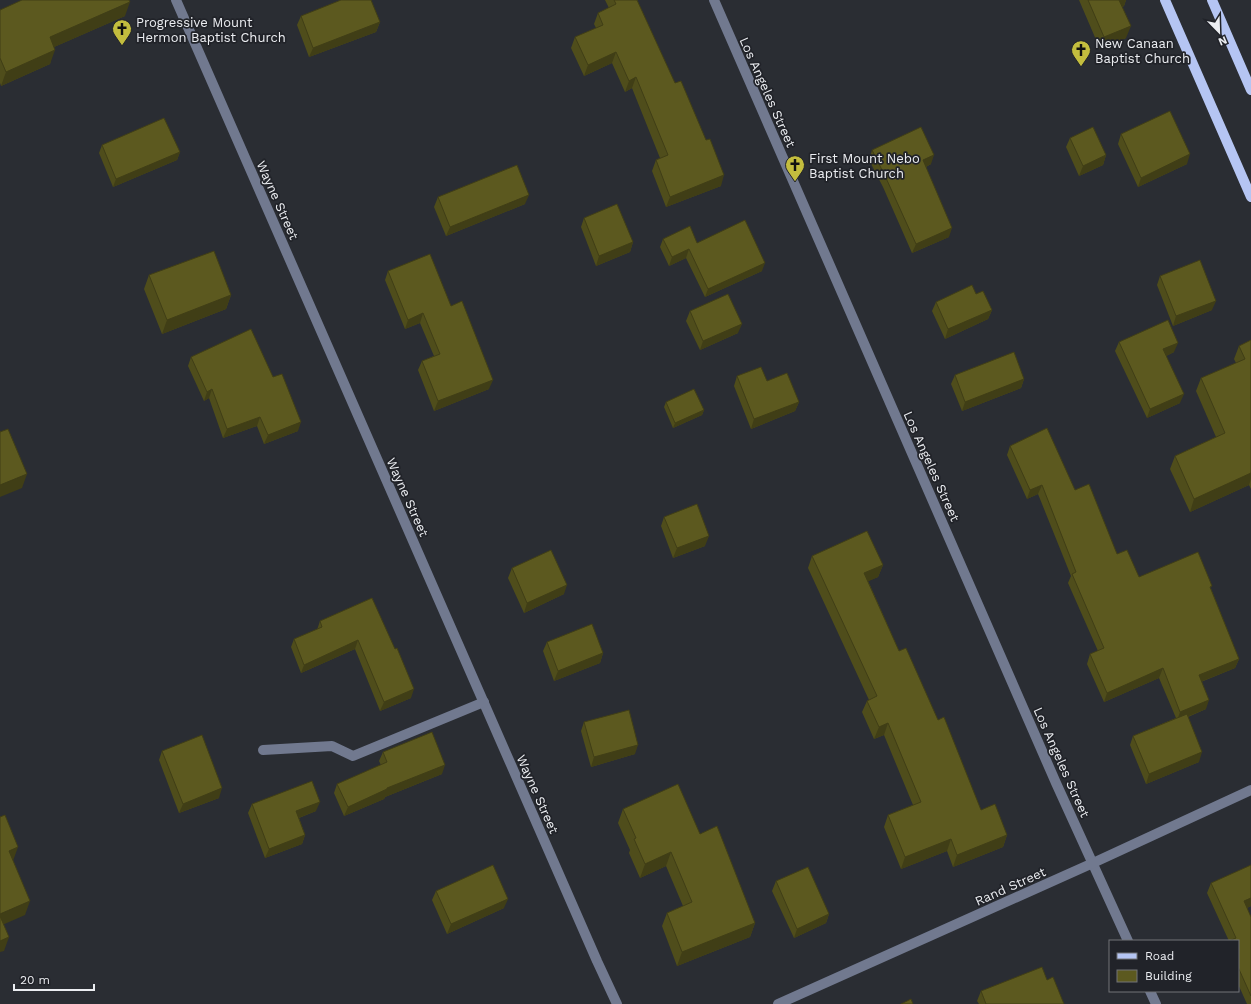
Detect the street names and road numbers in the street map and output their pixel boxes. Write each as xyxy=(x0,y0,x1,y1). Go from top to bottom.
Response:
street label: Los Angeles Street xyxy=(736,35,799,150)
street label: Wayne Street xyxy=(253,158,302,242)
street label: Los Angeles Street xyxy=(900,409,963,524)
street label: Wayne Street xyxy=(383,455,432,539)
street label: Los Angeles Street xyxy=(1030,705,1093,820)
street label: Wayne Street xyxy=(513,752,562,836)
street label: Rand Street xyxy=(973,864,1048,909)

